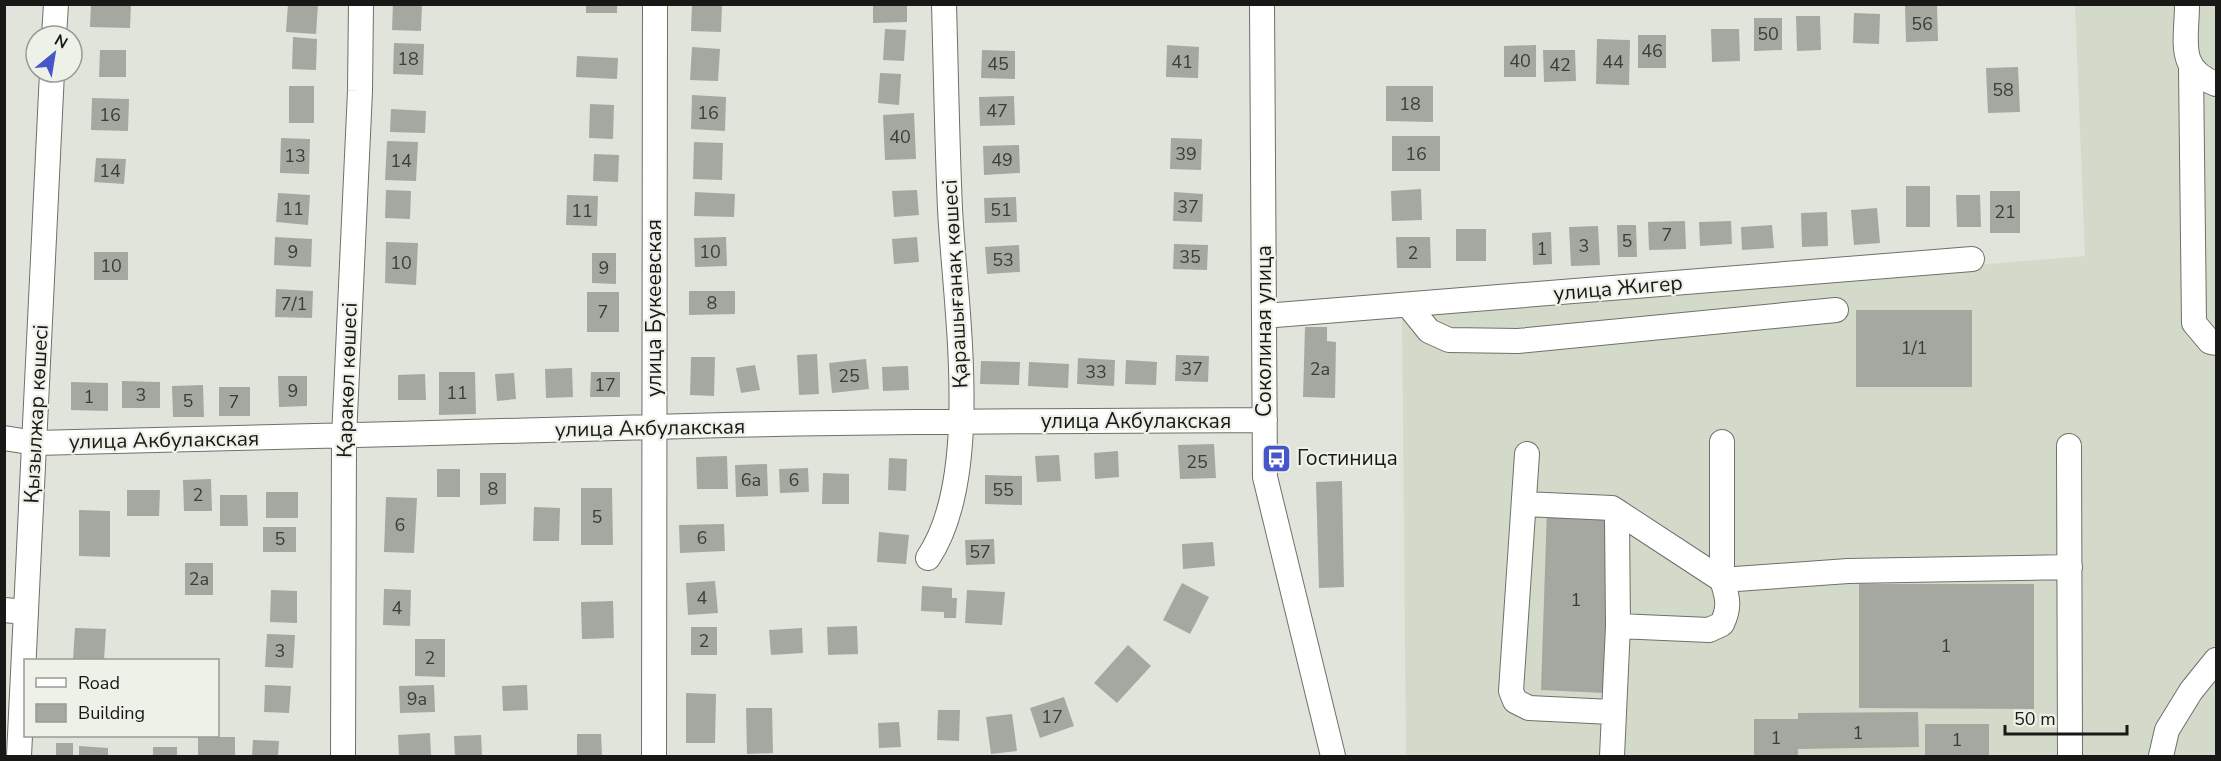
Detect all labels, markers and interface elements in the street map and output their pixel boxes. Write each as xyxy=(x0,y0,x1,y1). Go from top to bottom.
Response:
house number: 56 xyxy=(1911,12,1933,36)
house number: 50 xyxy=(1757,22,1779,46)
north arrow xyxy=(24,24,84,84)
text: N xyxy=(50,29,72,54)
house number: 46 xyxy=(1641,39,1663,63)
house number: 18 xyxy=(397,47,419,71)
house number: 40 xyxy=(1509,49,1531,73)
house number: 41 xyxy=(1171,50,1193,74)
house number: 44 xyxy=(1602,50,1624,74)
house number: 45 xyxy=(987,52,1009,76)
house number: 42 xyxy=(1549,53,1571,77)
house number: 58 xyxy=(1992,78,2014,102)
house number: 18 xyxy=(1399,92,1421,116)
house number: 47 xyxy=(986,99,1008,123)
house number: 16 xyxy=(697,101,719,125)
house number: 16 xyxy=(99,103,121,127)
house number: 40 xyxy=(889,125,911,149)
house number: 39 xyxy=(1175,142,1197,166)
house number: 16 xyxy=(1405,142,1427,166)
house number: 13 xyxy=(284,144,306,168)
house number: 49 xyxy=(991,148,1013,172)
house number: 14 xyxy=(390,149,412,173)
house number: 14 xyxy=(99,159,121,183)
street label: Қарашығанақ көшесі xyxy=(936,179,974,389)
house number: 37 xyxy=(1177,195,1199,219)
house number: 11 xyxy=(282,197,304,221)
house number: 51 xyxy=(990,198,1012,222)
house number: 11 xyxy=(571,199,593,223)
house number: 21 xyxy=(1994,200,2016,224)
street label: улица Букеевская xyxy=(640,219,668,397)
house number: 7 xyxy=(1662,223,1672,247)
house number: 5 xyxy=(1622,229,1632,253)
house number: 3 xyxy=(1579,234,1589,258)
house number: 1 xyxy=(1537,237,1547,261)
house number: 9 xyxy=(288,240,298,264)
house number: 10 xyxy=(699,240,721,264)
house number: 2 xyxy=(1408,241,1418,265)
house number: 35 xyxy=(1179,245,1201,269)
street label: Соколиная улица xyxy=(1250,245,1278,417)
house number: 53 xyxy=(992,248,1014,272)
house number: 10 xyxy=(390,251,412,275)
house number: 10 xyxy=(100,254,122,278)
house number: 9 xyxy=(599,256,609,280)
street label: улица Жигер xyxy=(1552,268,1684,308)
house number: 8 xyxy=(707,291,717,315)
house number: 7/1 xyxy=(281,292,307,316)
house number: 7 xyxy=(598,300,608,324)
street label: Қаракөл көшесі xyxy=(330,302,364,458)
street label: Қызылжар көшесі xyxy=(17,324,55,504)
house number: 1/1 xyxy=(1901,336,1927,360)
house number: 37 xyxy=(1181,357,1203,381)
house number: 2а xyxy=(1310,357,1330,381)
house number: 33 xyxy=(1085,360,1107,384)
house number: 25 xyxy=(838,364,860,388)
house number: 17 xyxy=(594,373,616,397)
house number: 9 xyxy=(288,379,298,403)
house number: 11 xyxy=(446,381,468,405)
house number: 3 xyxy=(136,383,146,407)
house number: 1 xyxy=(84,385,94,409)
house number: 5 xyxy=(183,389,193,413)
house number: 7 xyxy=(229,390,239,414)
street label: улица Акбулакская xyxy=(1041,407,1231,435)
street label: улица Акбулакская xyxy=(555,412,745,444)
street label: улица Акбулакская xyxy=(69,424,259,456)
bus stop icon: Гостиница xyxy=(1260,442,1292,474)
place label: Гостиница xyxy=(1297,444,1398,472)
house number: 25 xyxy=(1186,450,1208,474)
house number: 6а xyxy=(741,468,761,492)
house number: 6 xyxy=(789,468,799,492)
house number: 8 xyxy=(488,477,498,501)
house number: 55 xyxy=(992,478,1014,502)
house number: 2 xyxy=(193,483,203,507)
house number: 5 xyxy=(592,505,602,529)
house number: 6 xyxy=(395,513,405,537)
house number: 6 xyxy=(697,526,707,550)
house number: 5 xyxy=(275,527,285,551)
house number: 57 xyxy=(969,540,991,564)
house number: 2а xyxy=(189,567,209,591)
house number: 4 xyxy=(697,586,708,610)
house number: 1 xyxy=(1571,588,1581,612)
house number: 4 xyxy=(392,596,403,620)
house number: 2 xyxy=(699,629,709,653)
house number: 1 xyxy=(1941,634,1951,658)
house number: 3 xyxy=(275,639,285,663)
house number: 2 xyxy=(425,646,435,670)
legend xyxy=(24,659,219,737)
text: Road xyxy=(78,671,120,695)
house number: 9а xyxy=(407,687,427,711)
scale bar xyxy=(2005,698,2126,736)
text: Building xyxy=(78,701,145,725)
house number: 17 xyxy=(1041,705,1063,729)
text: 50 m xyxy=(2014,707,2056,731)
house number: 1 xyxy=(1853,721,1863,745)
house number: 1 xyxy=(1771,726,1781,750)
house number: 1 xyxy=(1952,728,1962,752)

